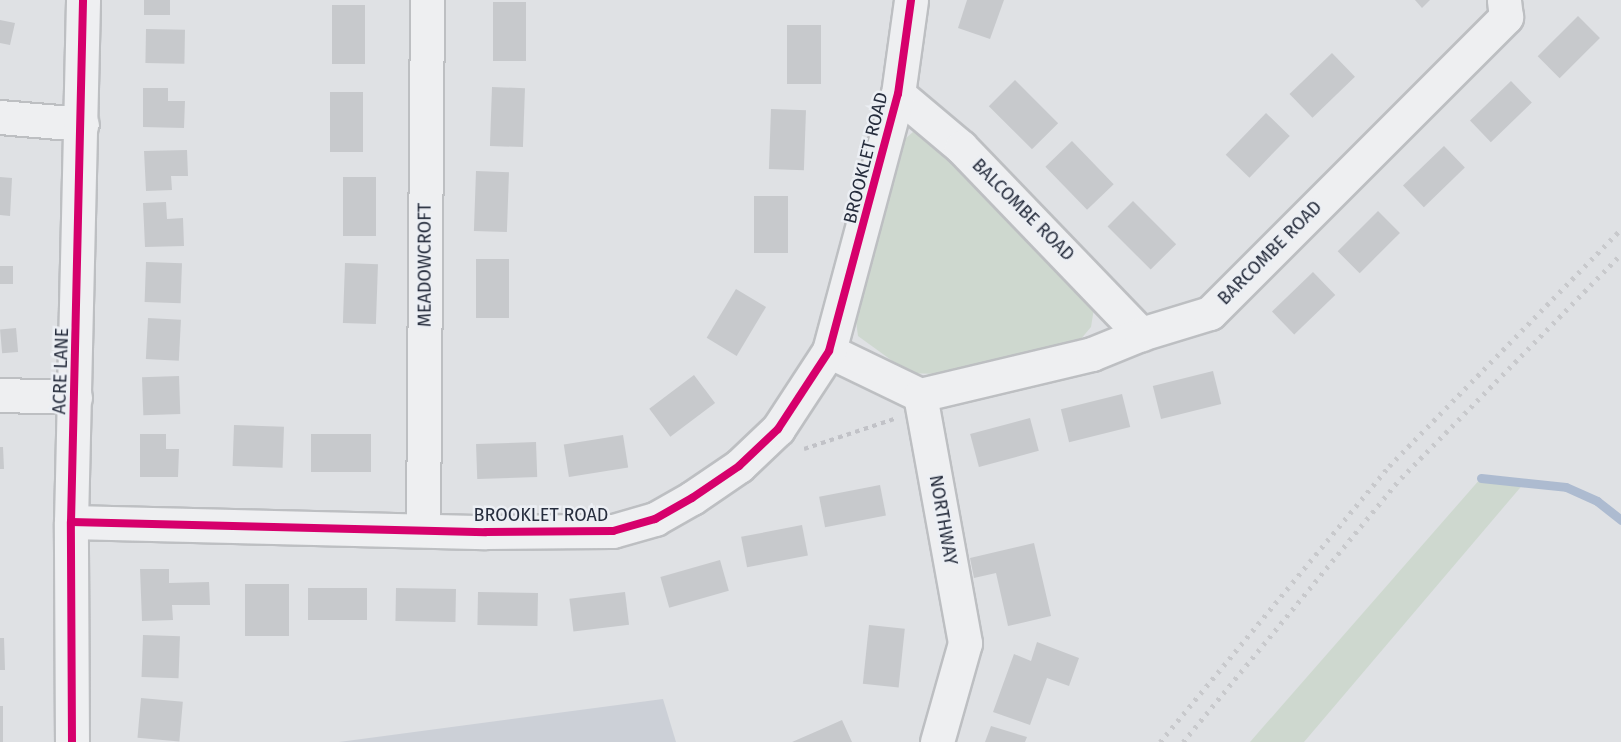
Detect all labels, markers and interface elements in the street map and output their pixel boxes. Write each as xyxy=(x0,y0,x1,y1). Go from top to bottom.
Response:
street label: BROOKLET ROAD xyxy=(839,90,893,226)
street label: BALCOMBE ROAD xyxy=(967,154,1079,266)
street label: BARCOMBE ROAD xyxy=(1214,197,1326,309)
street label: MEADOWCROFT xyxy=(414,203,436,327)
street label: ACRE LANE xyxy=(49,327,73,415)
street label: NORTHWAY xyxy=(924,473,962,567)
street label: BROOKLET ROAD xyxy=(474,504,608,526)

